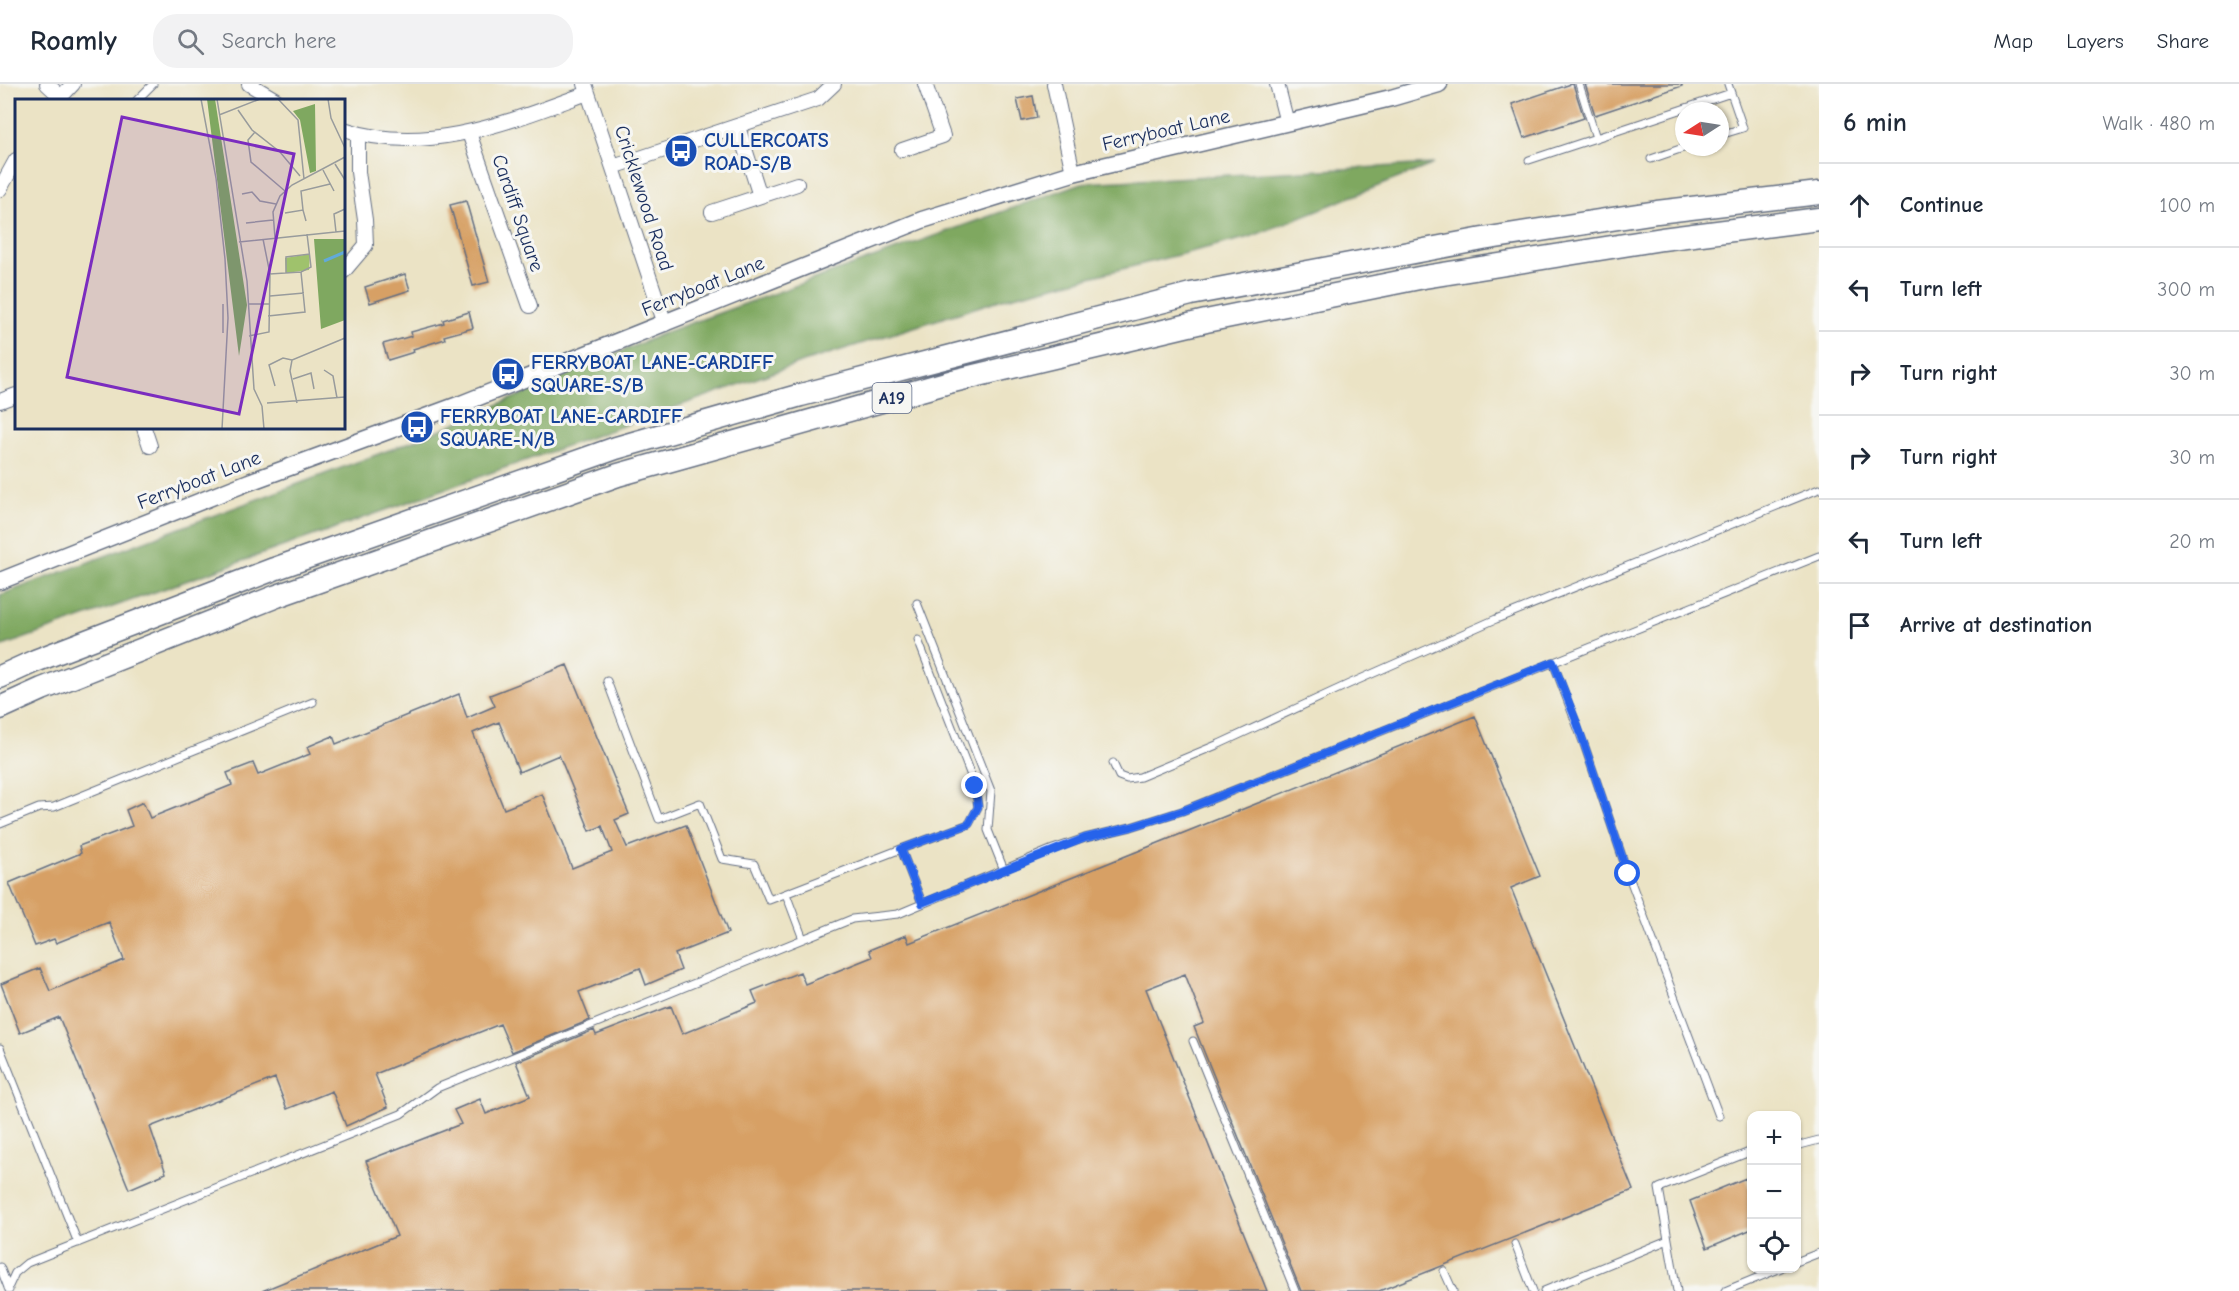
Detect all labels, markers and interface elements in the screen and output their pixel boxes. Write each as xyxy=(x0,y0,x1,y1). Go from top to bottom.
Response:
search box xyxy=(153,14,573,68)
text: Roamly xyxy=(30,25,117,57)
icon: search xyxy=(174,25,207,58)
text: Search here xyxy=(222,28,336,54)
text: Map xyxy=(1994,29,2033,53)
text: Layers xyxy=(2066,29,2124,53)
text: Share xyxy=(2157,29,2209,53)
inset map xyxy=(15,99,345,429)
north arrow xyxy=(1675,102,1729,156)
street label: Ferryboat Lane xyxy=(1100,104,1232,156)
text: 6 min xyxy=(1843,108,1907,138)
text: Walk · 480 m xyxy=(2102,112,2215,135)
street label: Cricklewood Road xyxy=(610,122,678,274)
place label: CULLERCOATS ROAD-S/B xyxy=(704,129,829,175)
bus stop icon: CULLERCOATS ROAD-S/B xyxy=(663,133,699,169)
street label: Cardiff Square xyxy=(487,151,549,275)
icon: ahead xyxy=(1843,189,1876,222)
text: Continue xyxy=(1900,192,1983,218)
text: 100 m xyxy=(2160,194,2215,217)
street label: Ferryboat Lane xyxy=(638,251,768,321)
icon: left xyxy=(1843,273,1876,306)
text: Turn left xyxy=(1900,276,1982,302)
text: 300 m xyxy=(2157,278,2215,301)
place label: FERRYBOAT LANE-CARDIFF SQUARE-S/B xyxy=(531,351,774,397)
bus stop icon: FERRYBOAT LANE-CARDIFF SQUARE-S/B xyxy=(490,356,526,392)
icon: right xyxy=(1843,357,1876,390)
text: Turn right xyxy=(1900,360,1997,386)
text: 30 m xyxy=(2169,362,2215,385)
road number: A19 xyxy=(872,383,912,413)
place label: FERRYBOAT LANE-CARDIFF SQUARE-N/B xyxy=(440,405,683,451)
bus stop icon: FERRYBOAT LANE-CARDIFF SQUARE-N/B xyxy=(399,409,435,445)
icon: right xyxy=(1843,441,1876,474)
text: Turn right xyxy=(1900,444,1997,470)
street label: Ferryboat Lane xyxy=(134,446,264,514)
text: 30 m xyxy=(2169,446,2215,469)
icon: left xyxy=(1843,525,1876,558)
text: Turn left xyxy=(1900,528,1982,554)
text: 20 m xyxy=(2169,530,2215,553)
icon: arrive xyxy=(1843,609,1876,642)
text: Arrive at destination xyxy=(1900,612,2092,638)
route end xyxy=(961,772,987,798)
route start xyxy=(1614,860,1640,886)
map controls xyxy=(1747,1111,1801,1273)
button: + xyxy=(1747,1111,1801,1165)
button: − xyxy=(1747,1165,1801,1219)
button: locate xyxy=(1747,1219,1801,1273)

